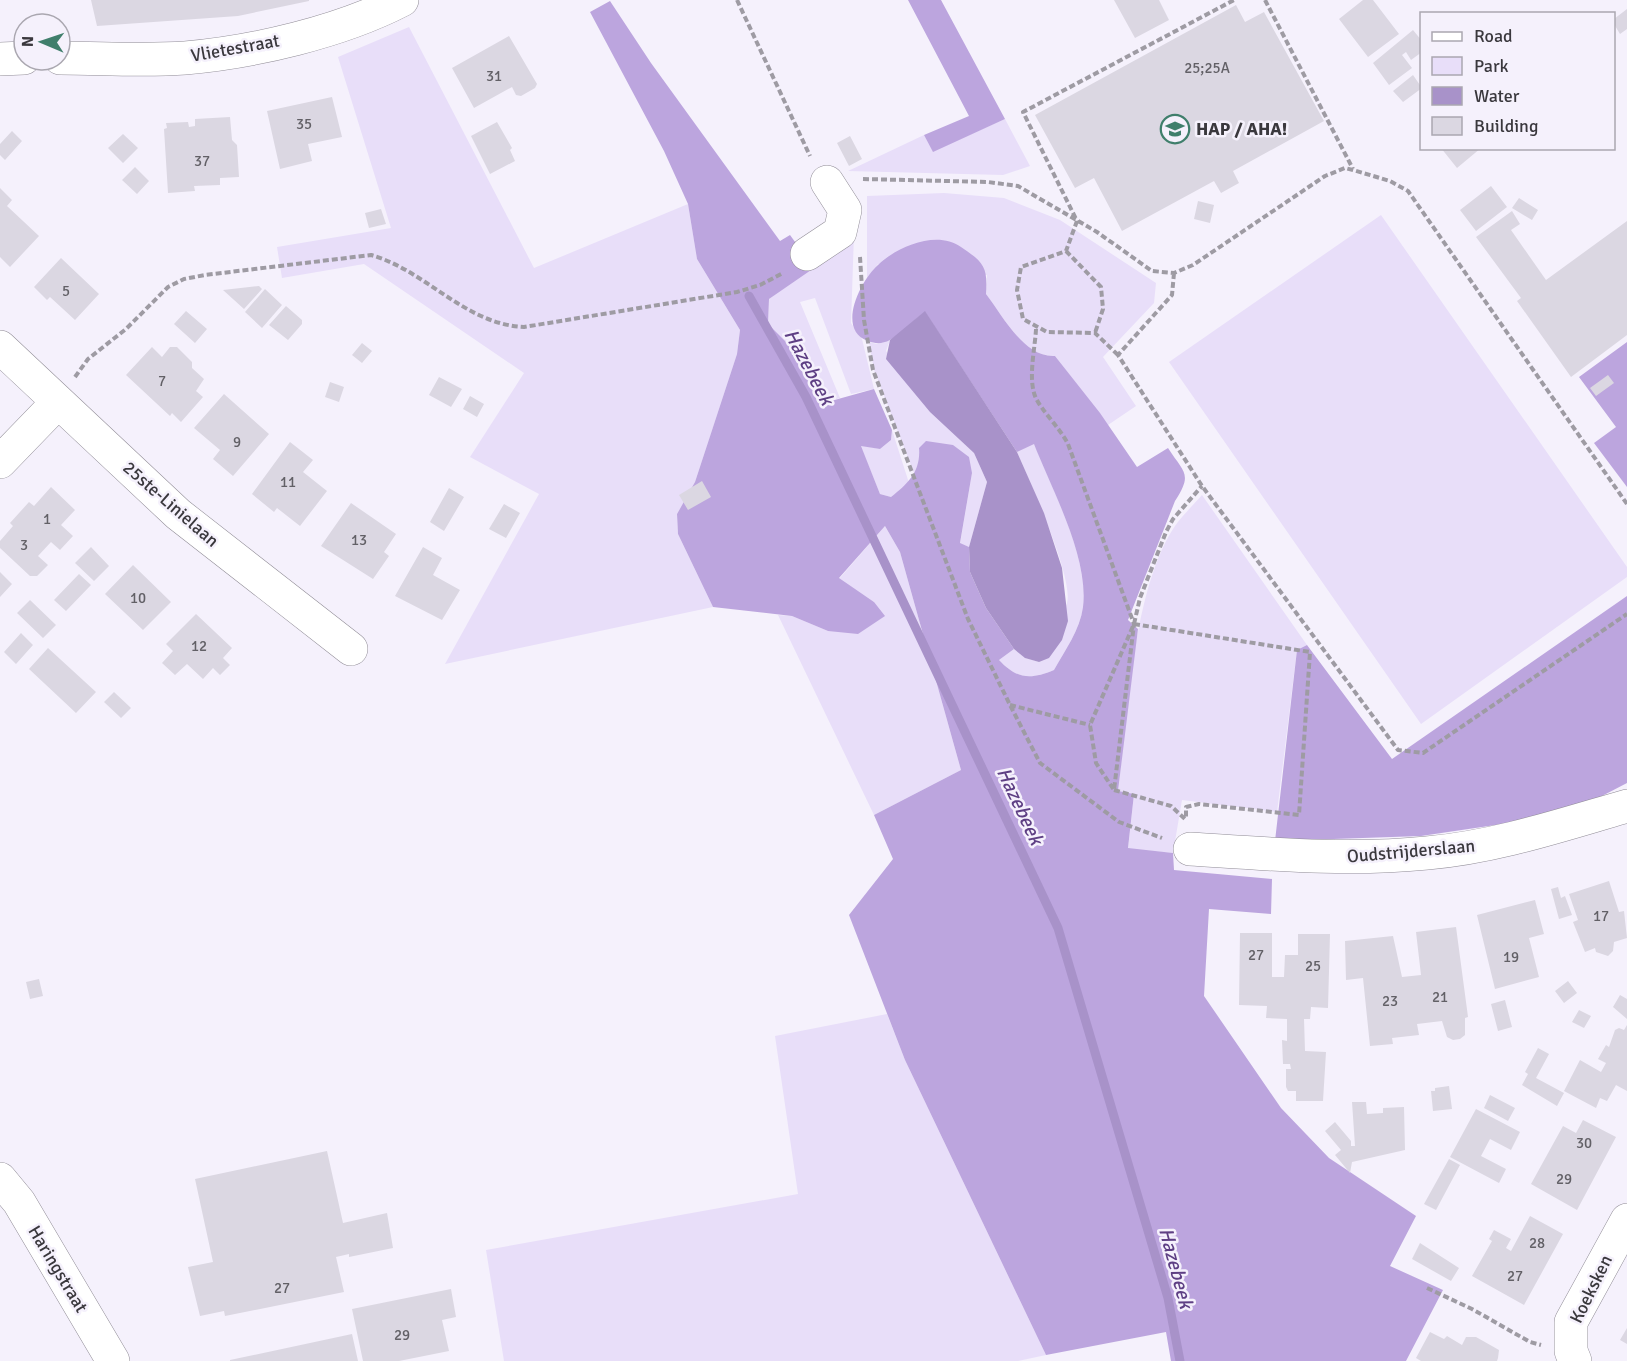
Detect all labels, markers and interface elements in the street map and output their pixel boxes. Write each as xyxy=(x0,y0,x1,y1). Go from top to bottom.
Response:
north arrow xyxy=(12,12,72,72)
legend xyxy=(1420,12,1615,150)
text: Road xyxy=(1474,25,1513,47)
street label: Vlietestraat xyxy=(189,29,281,67)
text: N xyxy=(18,36,38,47)
text: Park xyxy=(1474,55,1509,77)
house number: 25;25A xyxy=(1184,59,1230,77)
house number: 31 xyxy=(486,67,502,85)
text: Water xyxy=(1474,85,1520,107)
school or university icon: HAP / AHA! xyxy=(1159,113,1191,145)
house number: 35 xyxy=(296,115,312,133)
text: Building xyxy=(1474,115,1538,137)
place label: HAP / AHA! xyxy=(1196,118,1287,140)
house number: 37 xyxy=(194,152,210,170)
house number: 5 xyxy=(62,282,70,300)
water label: Hazebeek xyxy=(779,325,840,411)
house number: 7 xyxy=(158,372,166,390)
house number: 9 xyxy=(233,433,241,451)
street label: 25ste-Linielaan xyxy=(119,456,223,552)
house number: 11 xyxy=(280,473,296,491)
house number: 1 xyxy=(43,510,51,528)
house number: 13 xyxy=(351,531,367,549)
house number: 3 xyxy=(20,536,28,554)
house number: 10 xyxy=(130,589,146,607)
house number: 12 xyxy=(191,637,207,655)
water label: Hazebeek xyxy=(991,763,1050,851)
street label: Oudstrijderslaan xyxy=(1346,834,1476,868)
house number: 17 xyxy=(1593,907,1609,925)
house number: 27 xyxy=(1248,946,1264,964)
house number: 19 xyxy=(1503,948,1519,966)
house number: 25 xyxy=(1305,957,1321,975)
house number: 21 xyxy=(1432,988,1448,1006)
house number: 23 xyxy=(1382,992,1398,1010)
house number: 30 xyxy=(1576,1134,1592,1152)
house number: 29 xyxy=(1556,1170,1572,1188)
street label: Haringstraat xyxy=(23,1222,93,1316)
water label: Hazebeek xyxy=(1153,1225,1199,1313)
house number: 28 xyxy=(1529,1234,1545,1252)
street label: Koeksken xyxy=(1565,1251,1617,1327)
house number: 27 xyxy=(1507,1267,1523,1285)
house number: 27 xyxy=(274,1279,290,1297)
house number: 29 xyxy=(394,1326,410,1344)

